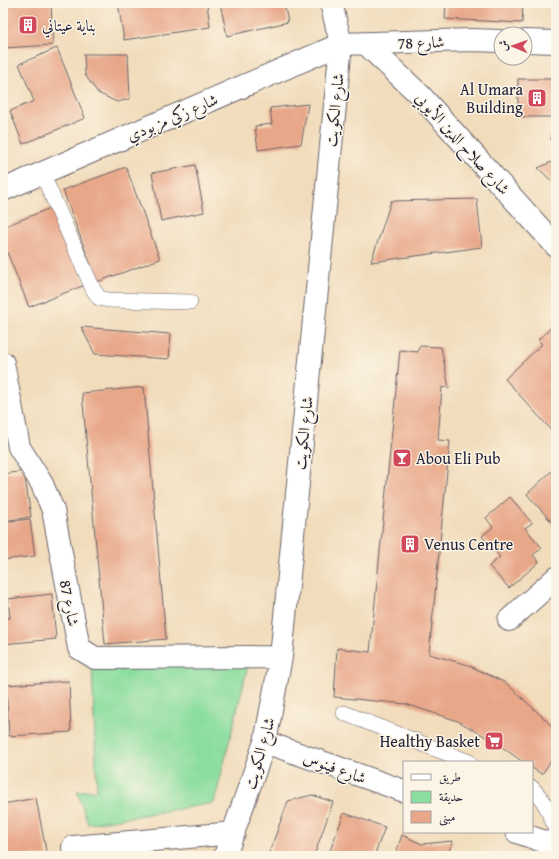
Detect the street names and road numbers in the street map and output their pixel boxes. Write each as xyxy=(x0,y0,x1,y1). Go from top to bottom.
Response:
street label: شارع 78 xyxy=(397,29,445,57)
street label: شارع الكويت xyxy=(318,72,352,148)
street label: شارع صلاح الدين الأيوبي xyxy=(408,86,516,202)
street label: شارع زكي مزبودي xyxy=(123,87,222,149)
street label: شارع الكويت xyxy=(287,395,321,471)
street label: شارع 87 xyxy=(52,578,86,629)
street label: شارع الكويت xyxy=(237,714,283,792)
street label: شارع فينوس xyxy=(300,745,370,791)

